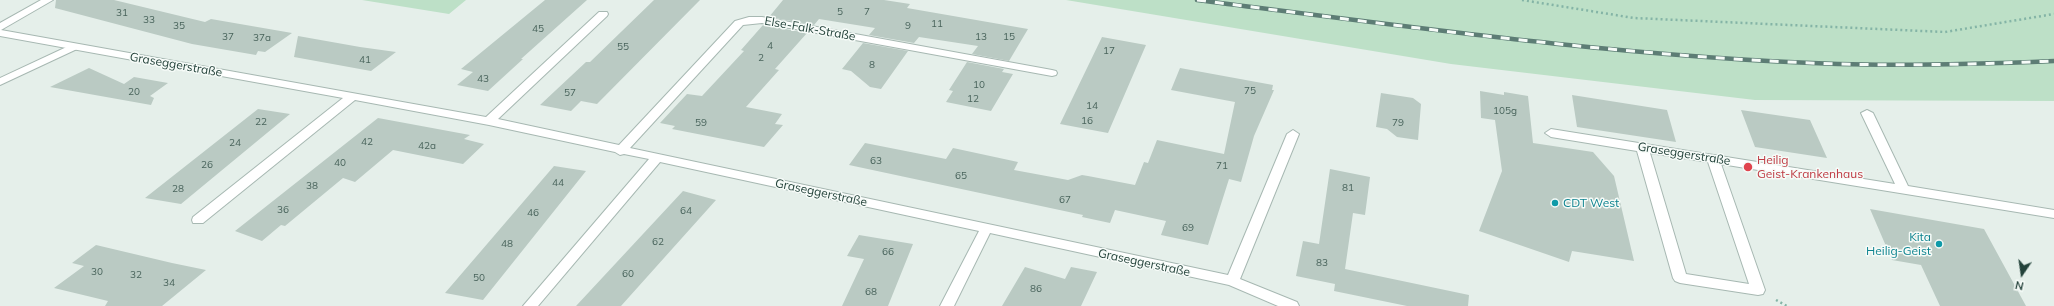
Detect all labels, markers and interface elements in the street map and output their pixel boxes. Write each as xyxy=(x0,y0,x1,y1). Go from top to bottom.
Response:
house number: 5 xyxy=(837,6,843,18)
house number: 7 xyxy=(864,6,870,18)
house number: 31 xyxy=(116,7,128,19)
house number: 33 xyxy=(143,14,155,26)
street label: Else-Falk-Straße xyxy=(763,14,857,44)
house number: 11 xyxy=(931,18,943,30)
house number: 35 xyxy=(173,20,185,32)
house number: 9 xyxy=(905,20,911,32)
house number: 45 xyxy=(532,23,544,35)
house number: 37 xyxy=(222,31,234,43)
house number: 13 xyxy=(975,31,987,43)
house number: 15 xyxy=(1003,31,1015,43)
house number: 37a xyxy=(253,32,271,44)
house number: 4 xyxy=(767,40,773,52)
house number: 55 xyxy=(617,41,629,53)
house number: 17 xyxy=(1103,45,1115,57)
street label: Graseggerstraße xyxy=(129,50,223,80)
house number: 2 xyxy=(758,52,764,64)
house number: 41 xyxy=(359,54,371,66)
house number: 8 xyxy=(869,59,875,71)
house number: 43 xyxy=(477,73,489,85)
house number: 10 xyxy=(973,79,985,91)
house number: 75 xyxy=(1244,85,1256,97)
house number: 20 xyxy=(128,86,140,98)
house number: 57 xyxy=(564,87,576,99)
house number: 12 xyxy=(967,93,979,105)
house number: 14 xyxy=(1086,100,1098,112)
house number: 105g xyxy=(1493,105,1517,117)
house number: 16 xyxy=(1081,115,1093,127)
house number: 22 xyxy=(255,116,267,128)
house number: 59 xyxy=(695,117,707,129)
house number: 79 xyxy=(1392,117,1404,129)
house number: 42 xyxy=(361,136,373,148)
house number: 24 xyxy=(229,137,241,149)
house number: 42a xyxy=(418,140,436,152)
street label: Graseggerstraße xyxy=(1637,140,1731,168)
place label: Heilig Geist-Krankenhaus xyxy=(1757,153,1863,181)
house number: 63 xyxy=(870,155,882,167)
house number: 40 xyxy=(334,157,346,169)
house number: 26 xyxy=(201,159,213,171)
house number: 71 xyxy=(1216,160,1228,172)
marker: Heilig Geist-Krankenhaus xyxy=(1742,161,1754,173)
house number: 65 xyxy=(955,170,967,182)
street label: Graseggerstraße xyxy=(774,176,868,210)
house number: 44 xyxy=(552,177,564,189)
house number: 38 xyxy=(306,180,318,192)
house number: 81 xyxy=(1342,182,1354,194)
house number: 28 xyxy=(172,183,184,195)
house number: 67 xyxy=(1059,194,1071,206)
place label: CDT West xyxy=(1563,196,1619,210)
marker: CDT West xyxy=(1550,198,1560,208)
house number: 36 xyxy=(277,204,289,216)
house number: 64 xyxy=(680,205,692,217)
house number: 46 xyxy=(527,207,539,219)
house number: 69 xyxy=(1182,222,1194,234)
place label: Kita Heilig-Geist xyxy=(1866,230,1931,258)
house number: 62 xyxy=(652,236,664,248)
house number: 48 xyxy=(501,238,513,250)
marker: Kita Heilig-Geist xyxy=(1934,239,1944,249)
house number: 66 xyxy=(882,246,894,258)
street label: Graseggerstraße xyxy=(1097,246,1191,280)
north arrow xyxy=(2002,254,2042,294)
house number: 83 xyxy=(1316,257,1328,269)
house number: 30 xyxy=(91,266,103,278)
house number: 60 xyxy=(622,268,634,280)
house number: 32 xyxy=(130,269,142,281)
house number: 50 xyxy=(473,272,485,284)
house number: 34 xyxy=(163,277,175,289)
text: N xyxy=(2014,278,2025,293)
house number: 86 xyxy=(1030,283,1042,295)
house number: 68 xyxy=(865,286,877,298)

